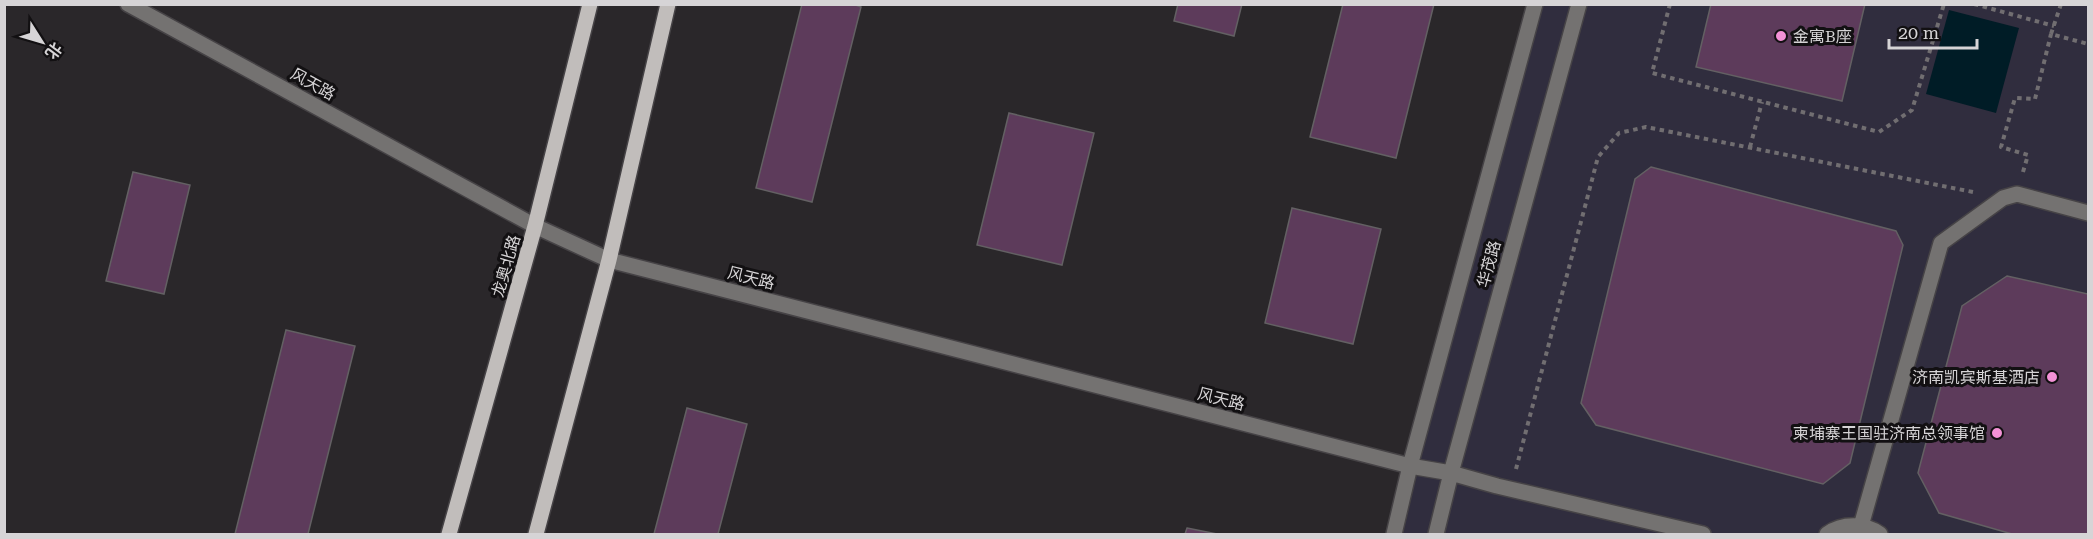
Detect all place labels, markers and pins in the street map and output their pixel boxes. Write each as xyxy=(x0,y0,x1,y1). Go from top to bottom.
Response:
place label: 金寓B座 xyxy=(1793,27,1852,46)
marker: 金寓B座 xyxy=(1774,29,1788,43)
place label: 济南凯宾斯基酒店 xyxy=(1912,368,2040,387)
marker: 济南凯宾斯基酒店 xyxy=(2045,370,2059,384)
place label: 柬埔寨王国驻济南总领事馆 xyxy=(1793,424,1985,443)
marker: 柬埔寨王国驻济南总领事馆 xyxy=(1990,426,2004,440)

